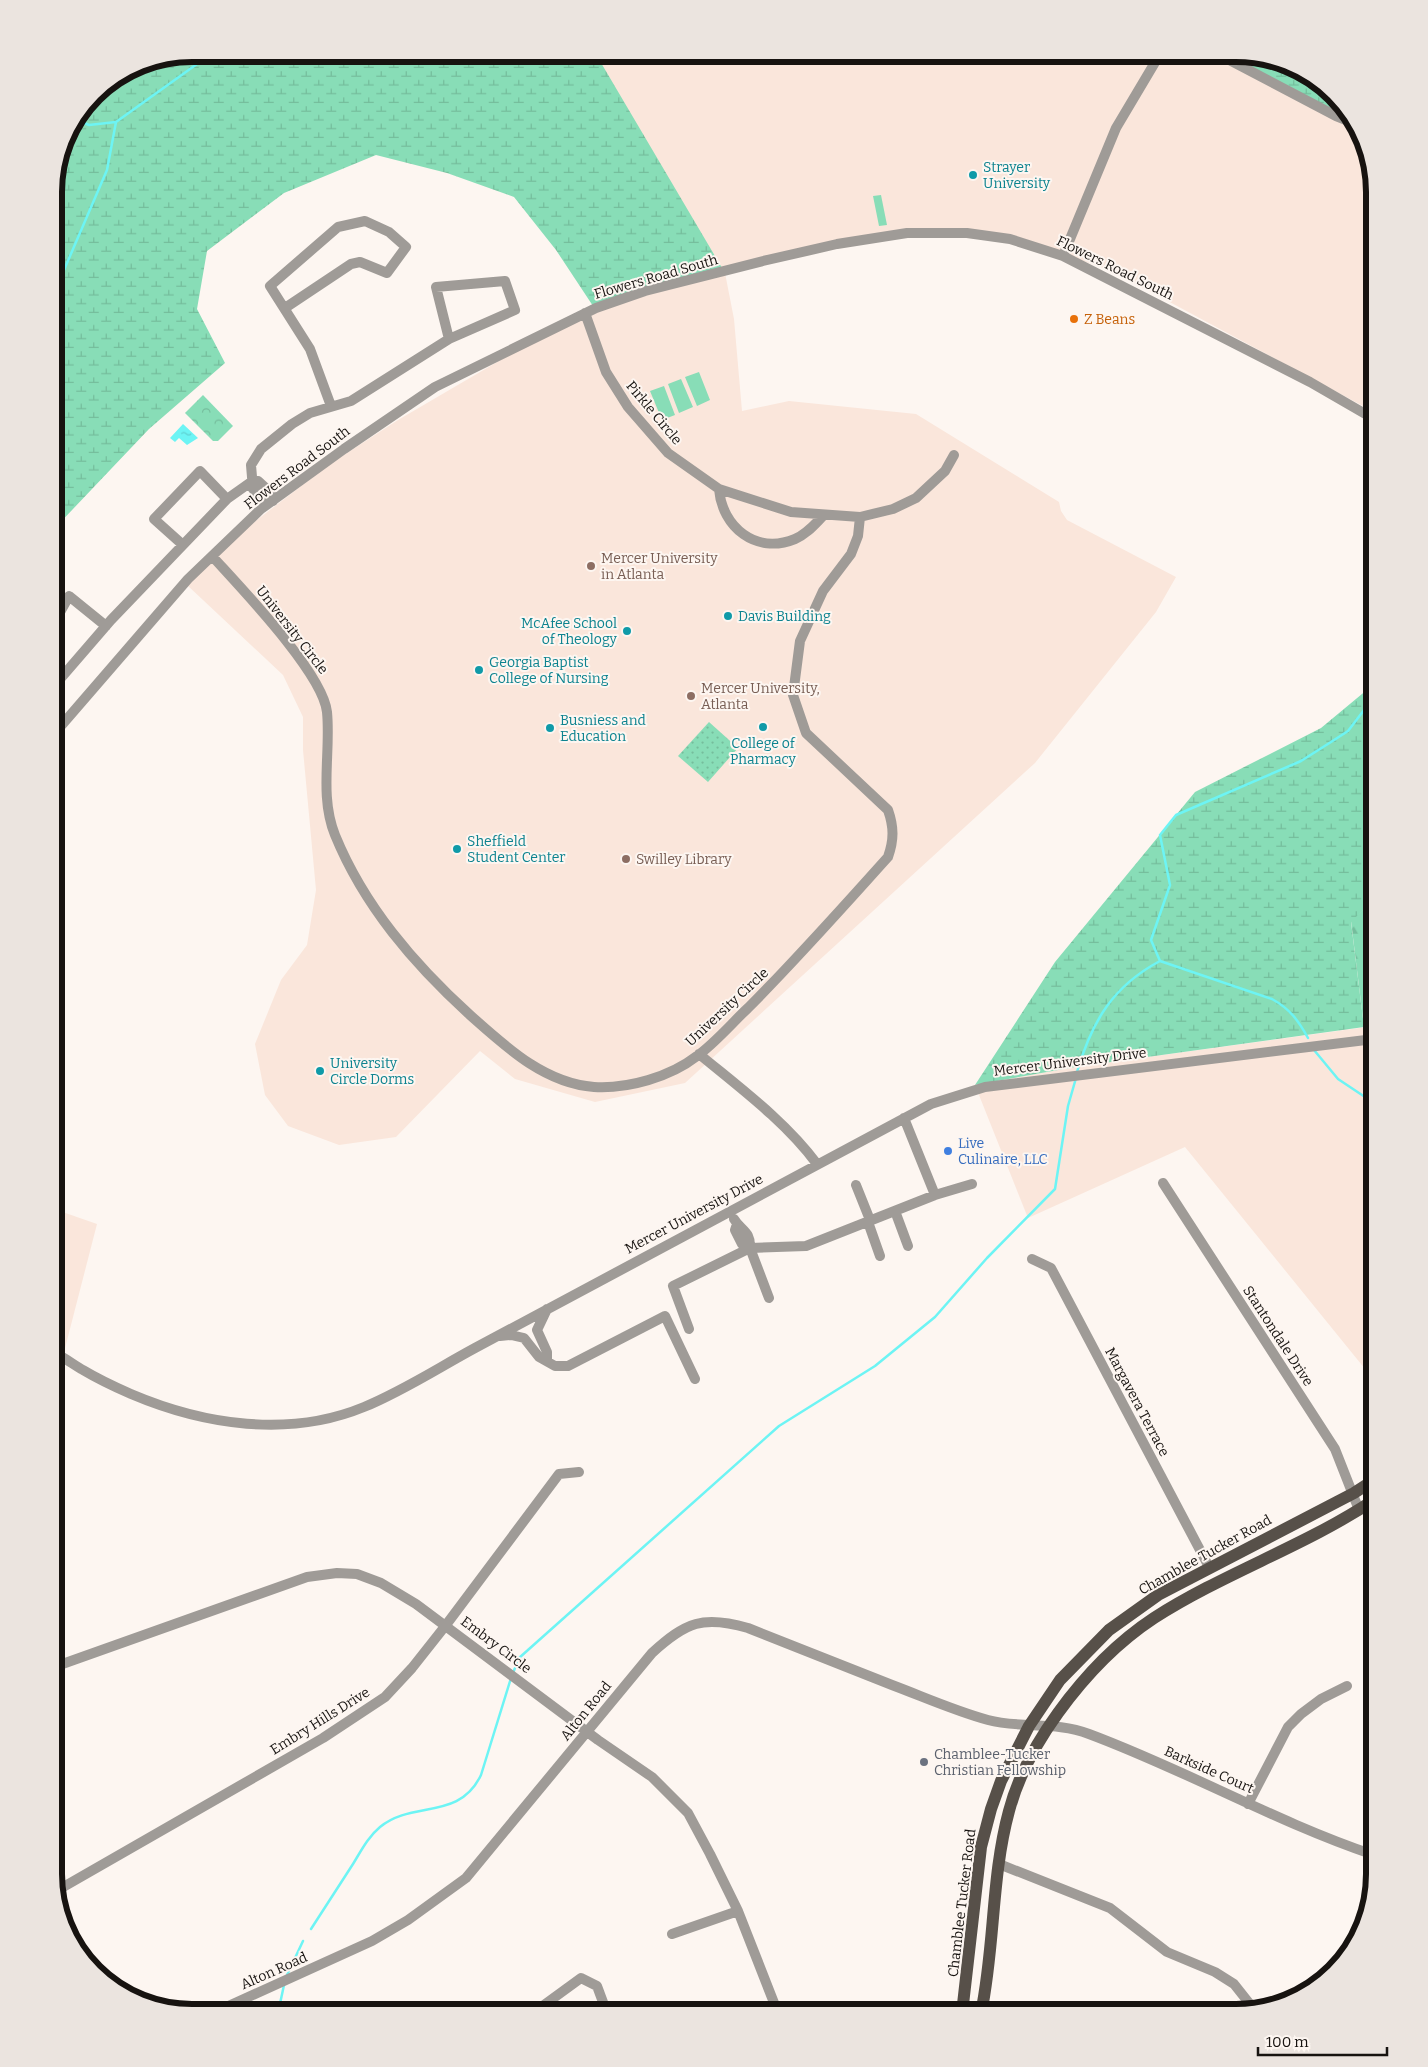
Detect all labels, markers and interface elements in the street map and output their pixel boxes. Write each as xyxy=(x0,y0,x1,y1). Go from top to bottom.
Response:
place label: Strayer University xyxy=(983,159,1051,192)
marker: Strayer University xyxy=(967,169,979,181)
street label: Flowers Road South xyxy=(1054,232,1176,304)
street label: Flowers Road South xyxy=(592,251,720,303)
place label: Z Beans xyxy=(1084,311,1135,328)
marker: Z Beans xyxy=(1068,313,1080,325)
street label: Pirkle Circle xyxy=(622,378,686,448)
street label: Flowers Road South xyxy=(241,423,353,513)
place label: Mercer University in Atlanta xyxy=(601,550,718,583)
marker: Mercer University in Atlanta xyxy=(585,560,597,572)
street label: University Circle xyxy=(252,582,332,678)
place label: Davis Building xyxy=(738,608,831,625)
marker: Davis Building xyxy=(722,610,734,622)
place label: McAfee School of Theology xyxy=(521,615,618,648)
marker: McAfee School of Theology xyxy=(621,625,633,637)
place label: Georgia Baptist College of Nursing xyxy=(489,654,609,687)
marker: Georgia Baptist College of Nursing xyxy=(473,664,485,676)
place label: Mercer University, Atlanta xyxy=(701,680,820,713)
marker: Mercer University, Atlanta xyxy=(685,690,697,702)
place label: Busniess and Education xyxy=(560,712,646,745)
marker: College of Pharmacy xyxy=(757,721,769,733)
marker: Busniess and Education xyxy=(544,722,556,734)
place label: College of Pharmacy xyxy=(730,735,797,768)
place label: Sheffield Student Center xyxy=(467,833,566,866)
marker: Sheffield Student Center xyxy=(451,843,463,855)
place label: Swilley Library xyxy=(636,851,732,868)
marker: Swilley Library xyxy=(620,853,632,865)
street label: University Circle xyxy=(682,964,772,1050)
street label: Mercer University Drive xyxy=(993,1044,1147,1080)
place label: University Circle Dorms xyxy=(330,1055,414,1088)
marker: University Circle Dorms xyxy=(314,1065,326,1077)
place label: Live Culinaire, LLC xyxy=(958,1135,1048,1168)
marker: Live Culinaire, LLC xyxy=(942,1145,954,1157)
street label: Mercer University Drive xyxy=(622,1170,766,1258)
street label: Stantondale Drive xyxy=(1239,1283,1317,1389)
street label: Margavera Terrace xyxy=(1101,1345,1173,1459)
street label: Chamblee Tucker Road xyxy=(1136,1511,1274,1599)
street label: Embry Circle xyxy=(457,1613,535,1677)
street label: Alton Road xyxy=(557,1678,615,1744)
street label: Embry Hills Drive xyxy=(267,1684,373,1758)
street label: Barkside Court xyxy=(1162,1743,1256,1797)
place label: Chamblee-Tucker Christian Fellowship xyxy=(934,1746,1066,1779)
marker: Chamblee-Tucker Christian Fellowship xyxy=(918,1756,930,1768)
street label: Chamblee Tucker Road xyxy=(944,1828,980,1978)
street label: Alton Road xyxy=(238,1949,310,1993)
scale bar xyxy=(1258,2024,1387,2056)
text: 100 m xyxy=(1266,2033,1309,2051)

